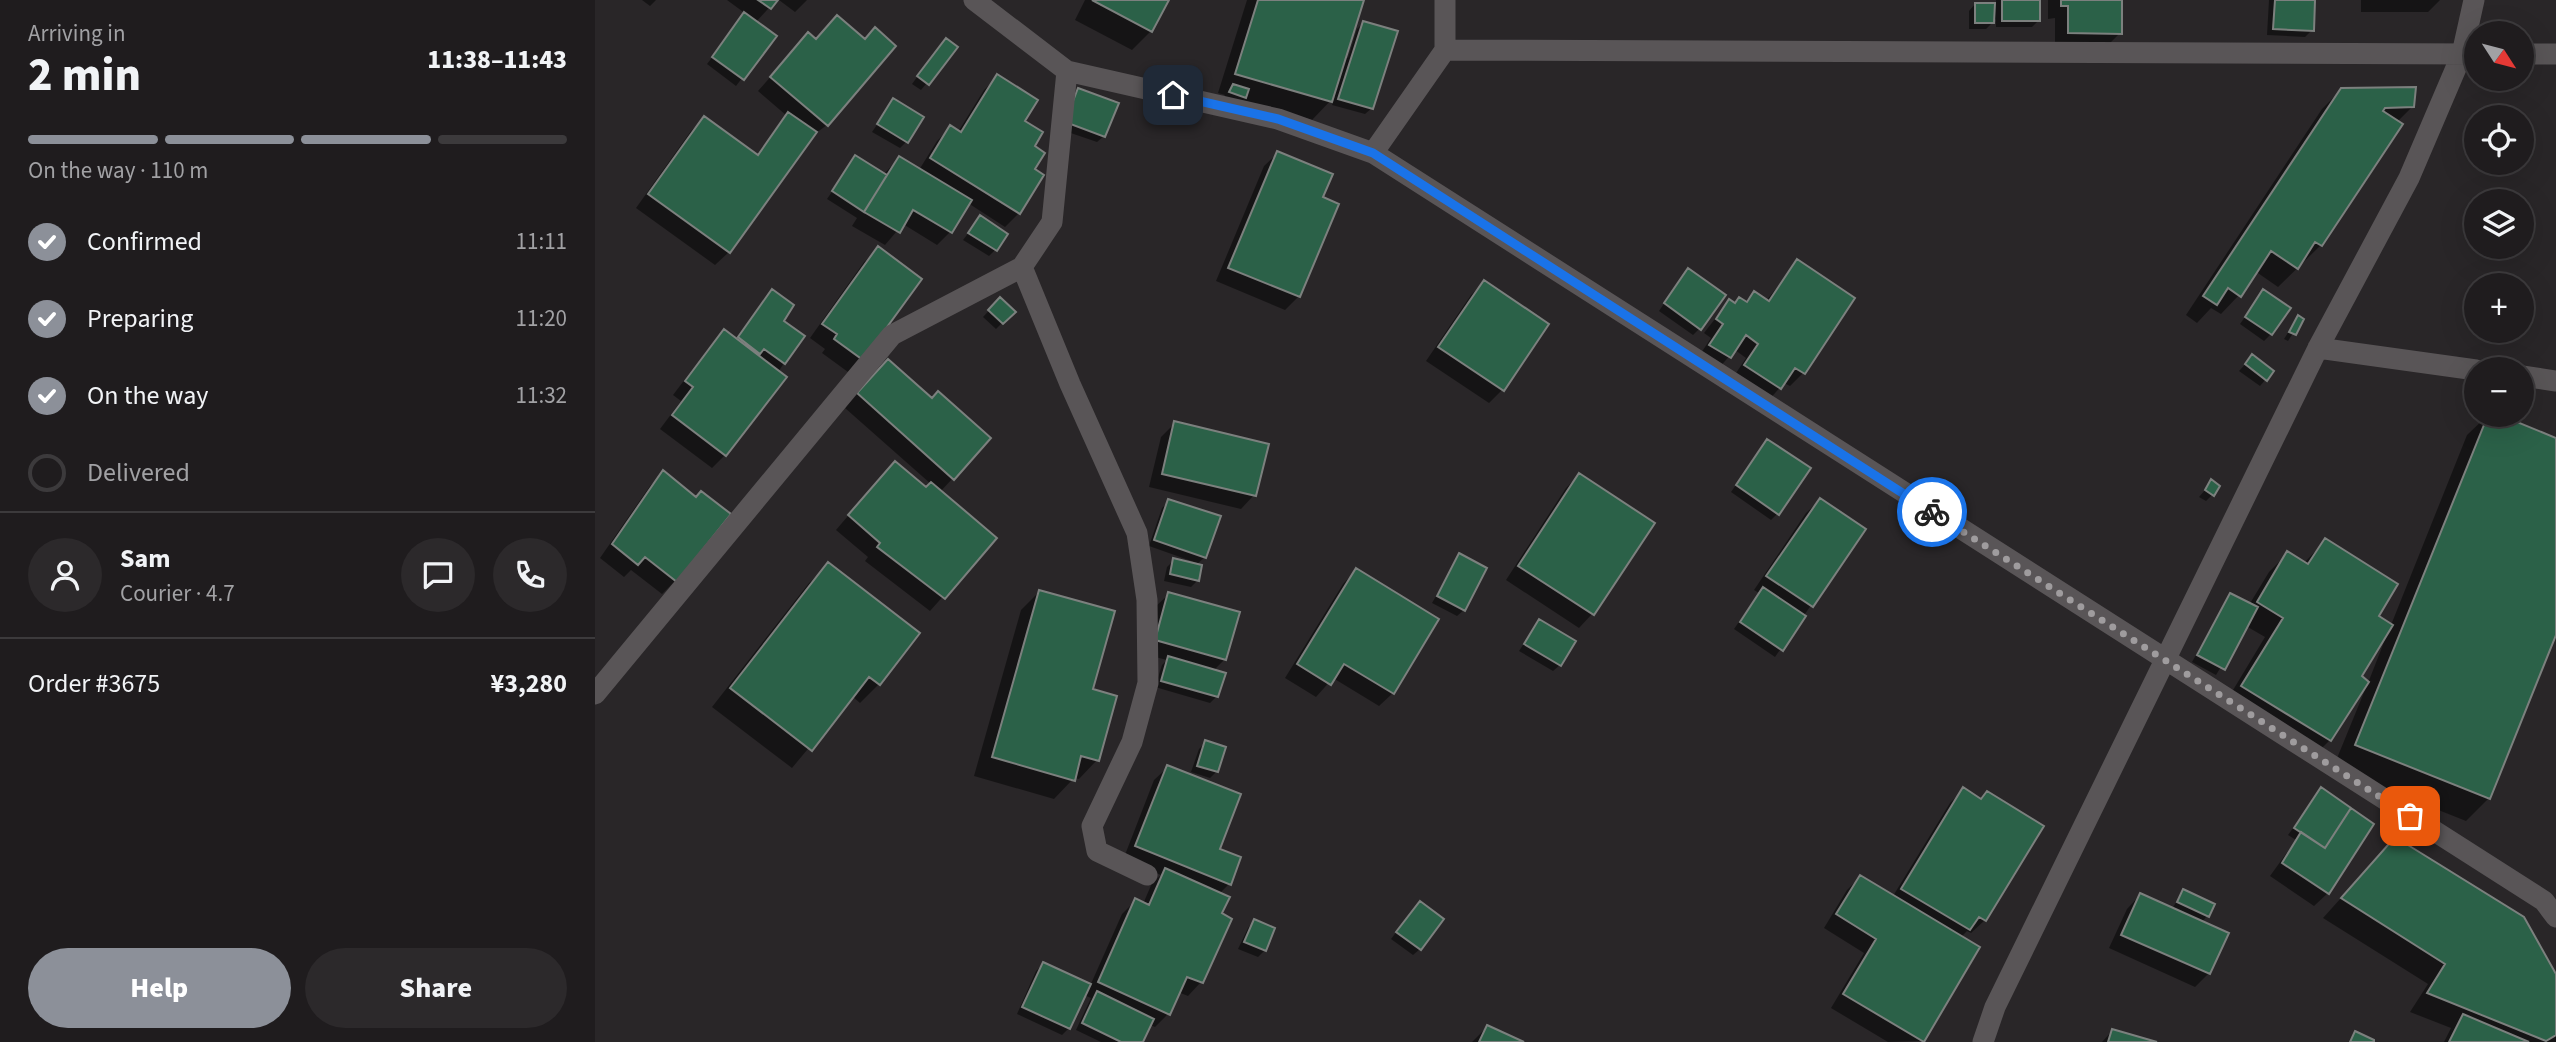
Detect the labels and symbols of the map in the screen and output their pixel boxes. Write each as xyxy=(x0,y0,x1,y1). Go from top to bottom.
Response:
north arrow xyxy=(2464,21,2534,91)
pin xyxy=(1143,65,1203,125)
courier xyxy=(1897,477,1967,547)
pin xyxy=(2380,786,2440,846)

